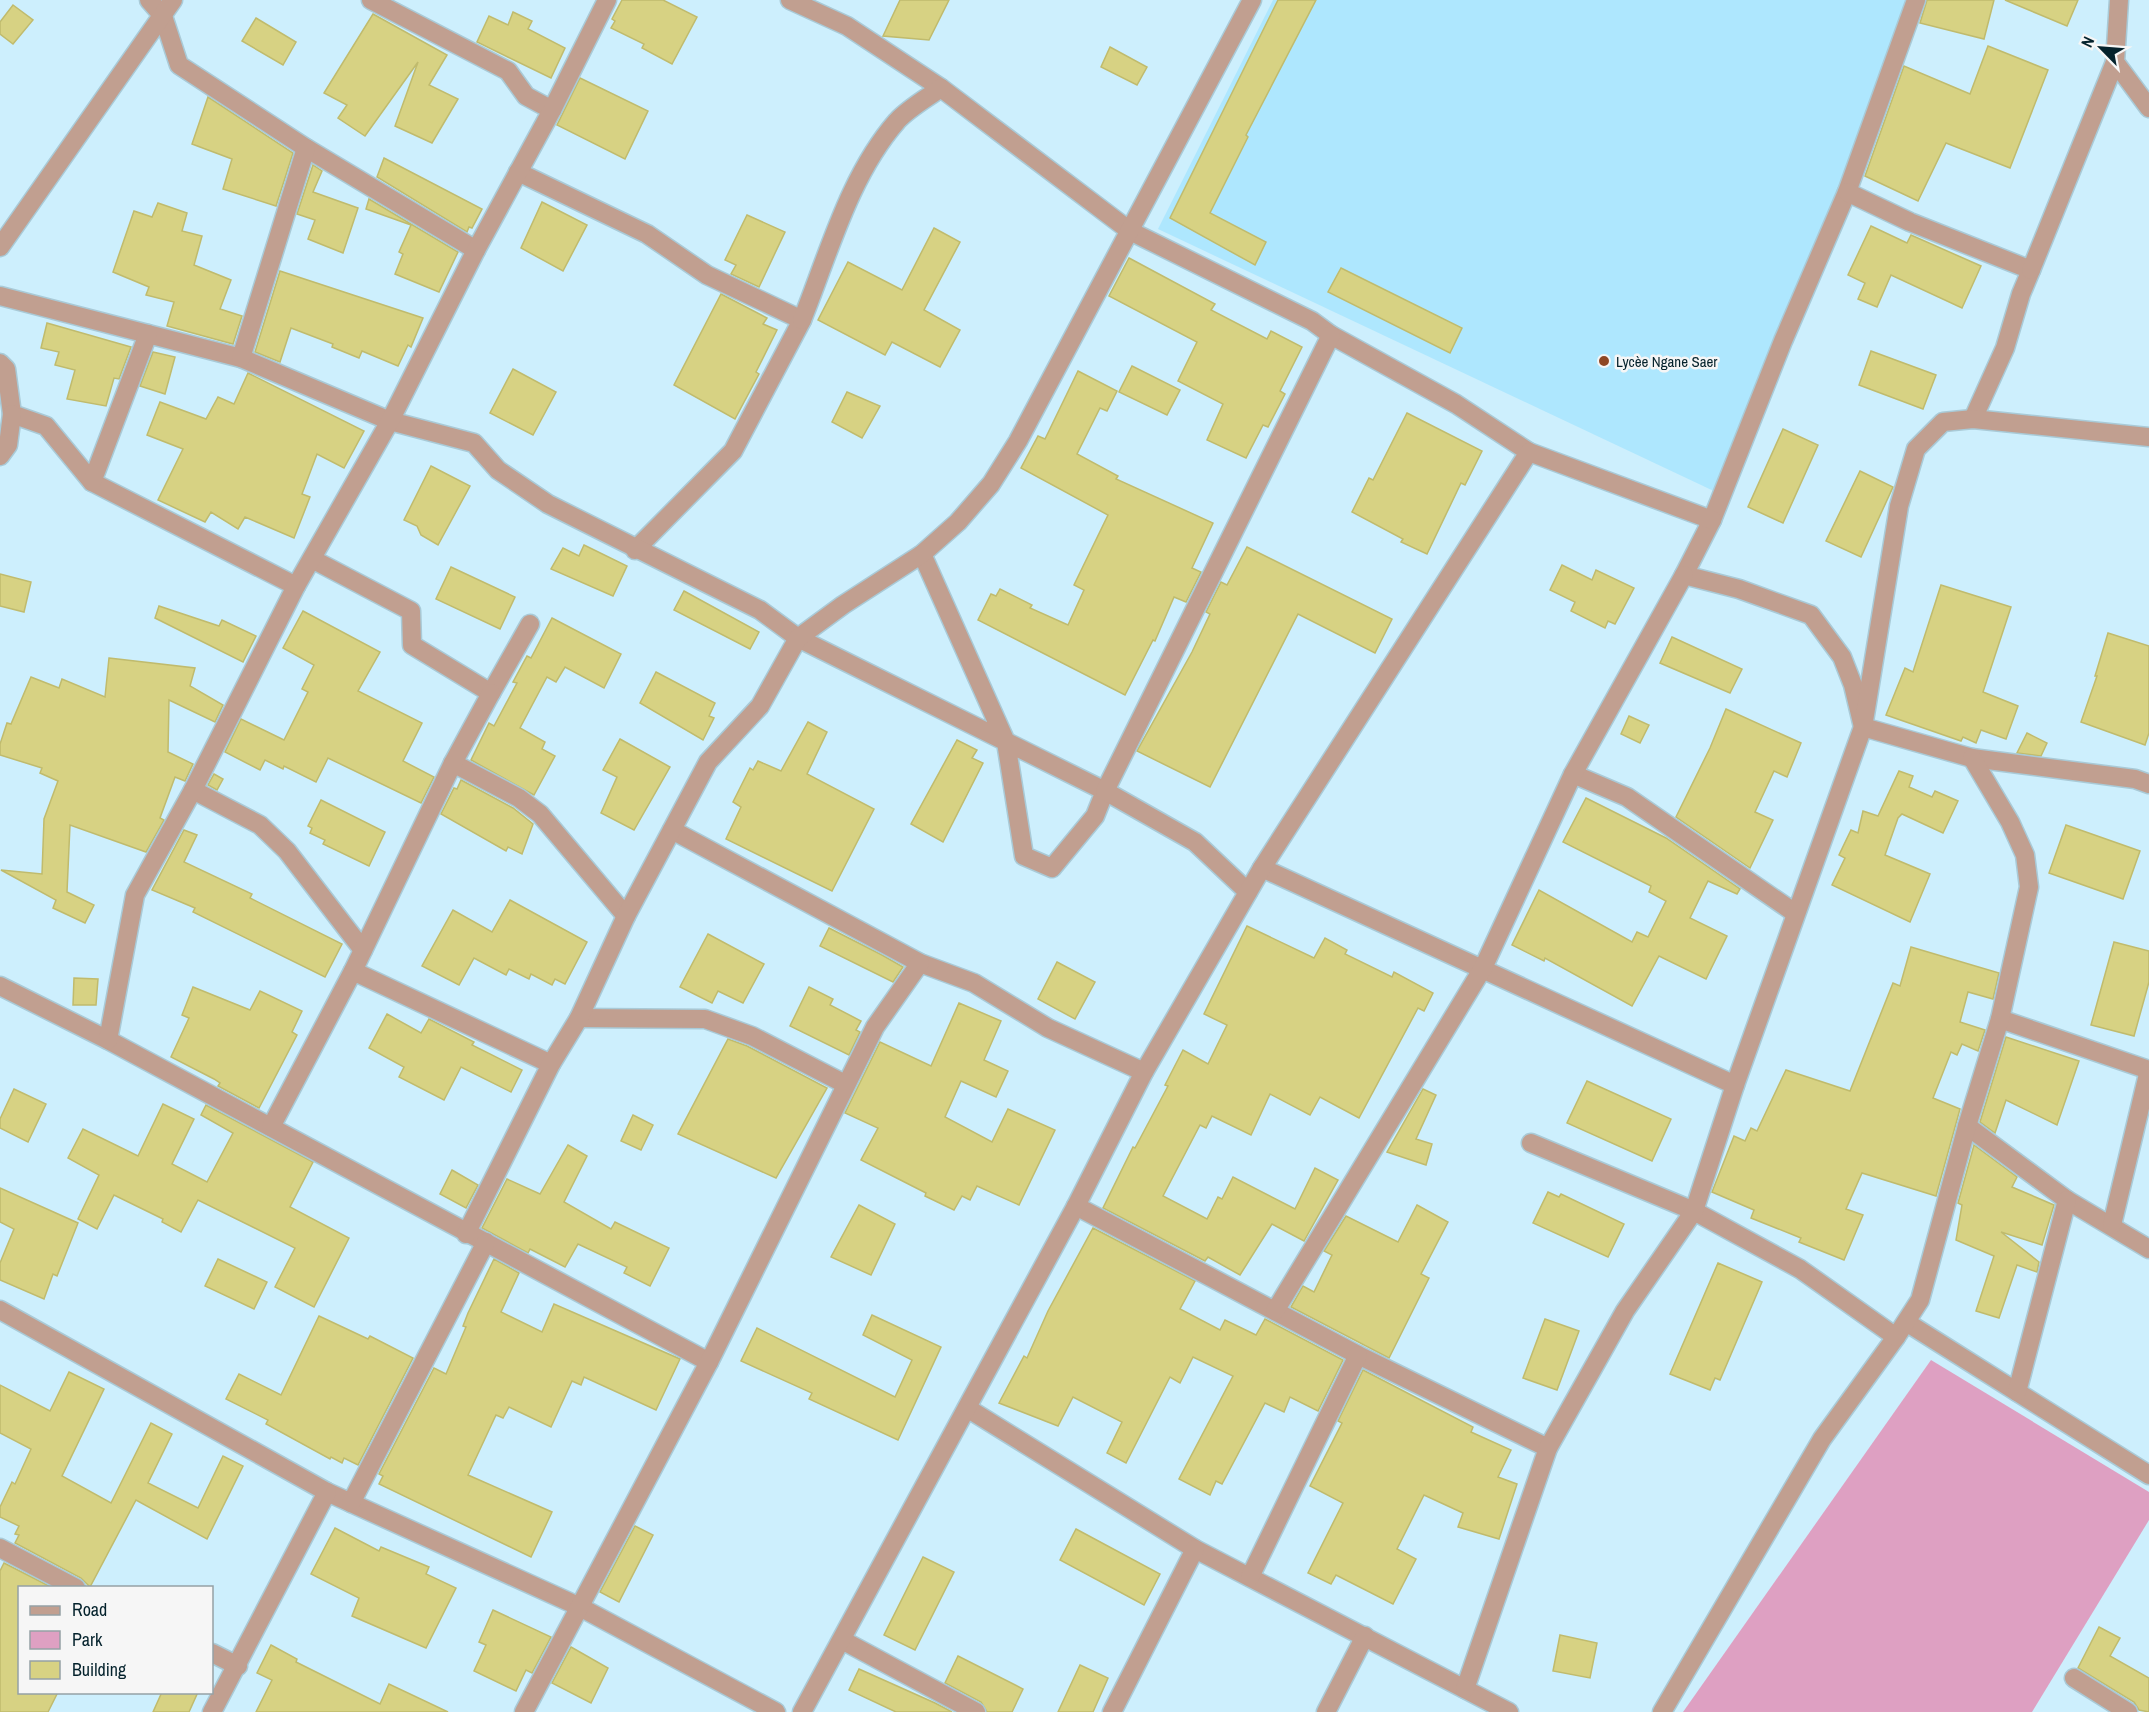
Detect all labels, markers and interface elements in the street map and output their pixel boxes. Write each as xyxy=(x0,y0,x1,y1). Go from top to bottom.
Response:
north arrow xyxy=(2071,18,2131,78)
text: N xyxy=(2075,33,2099,51)
place label: Lycèe Ngane Saer xyxy=(1616,351,1717,372)
marker: Lycèe Ngane Saer xyxy=(1597,354,1611,368)
legend xyxy=(18,1586,213,1694)
text: Road xyxy=(72,1597,107,1622)
text: Park xyxy=(72,1627,103,1652)
text: Building xyxy=(72,1657,127,1682)

